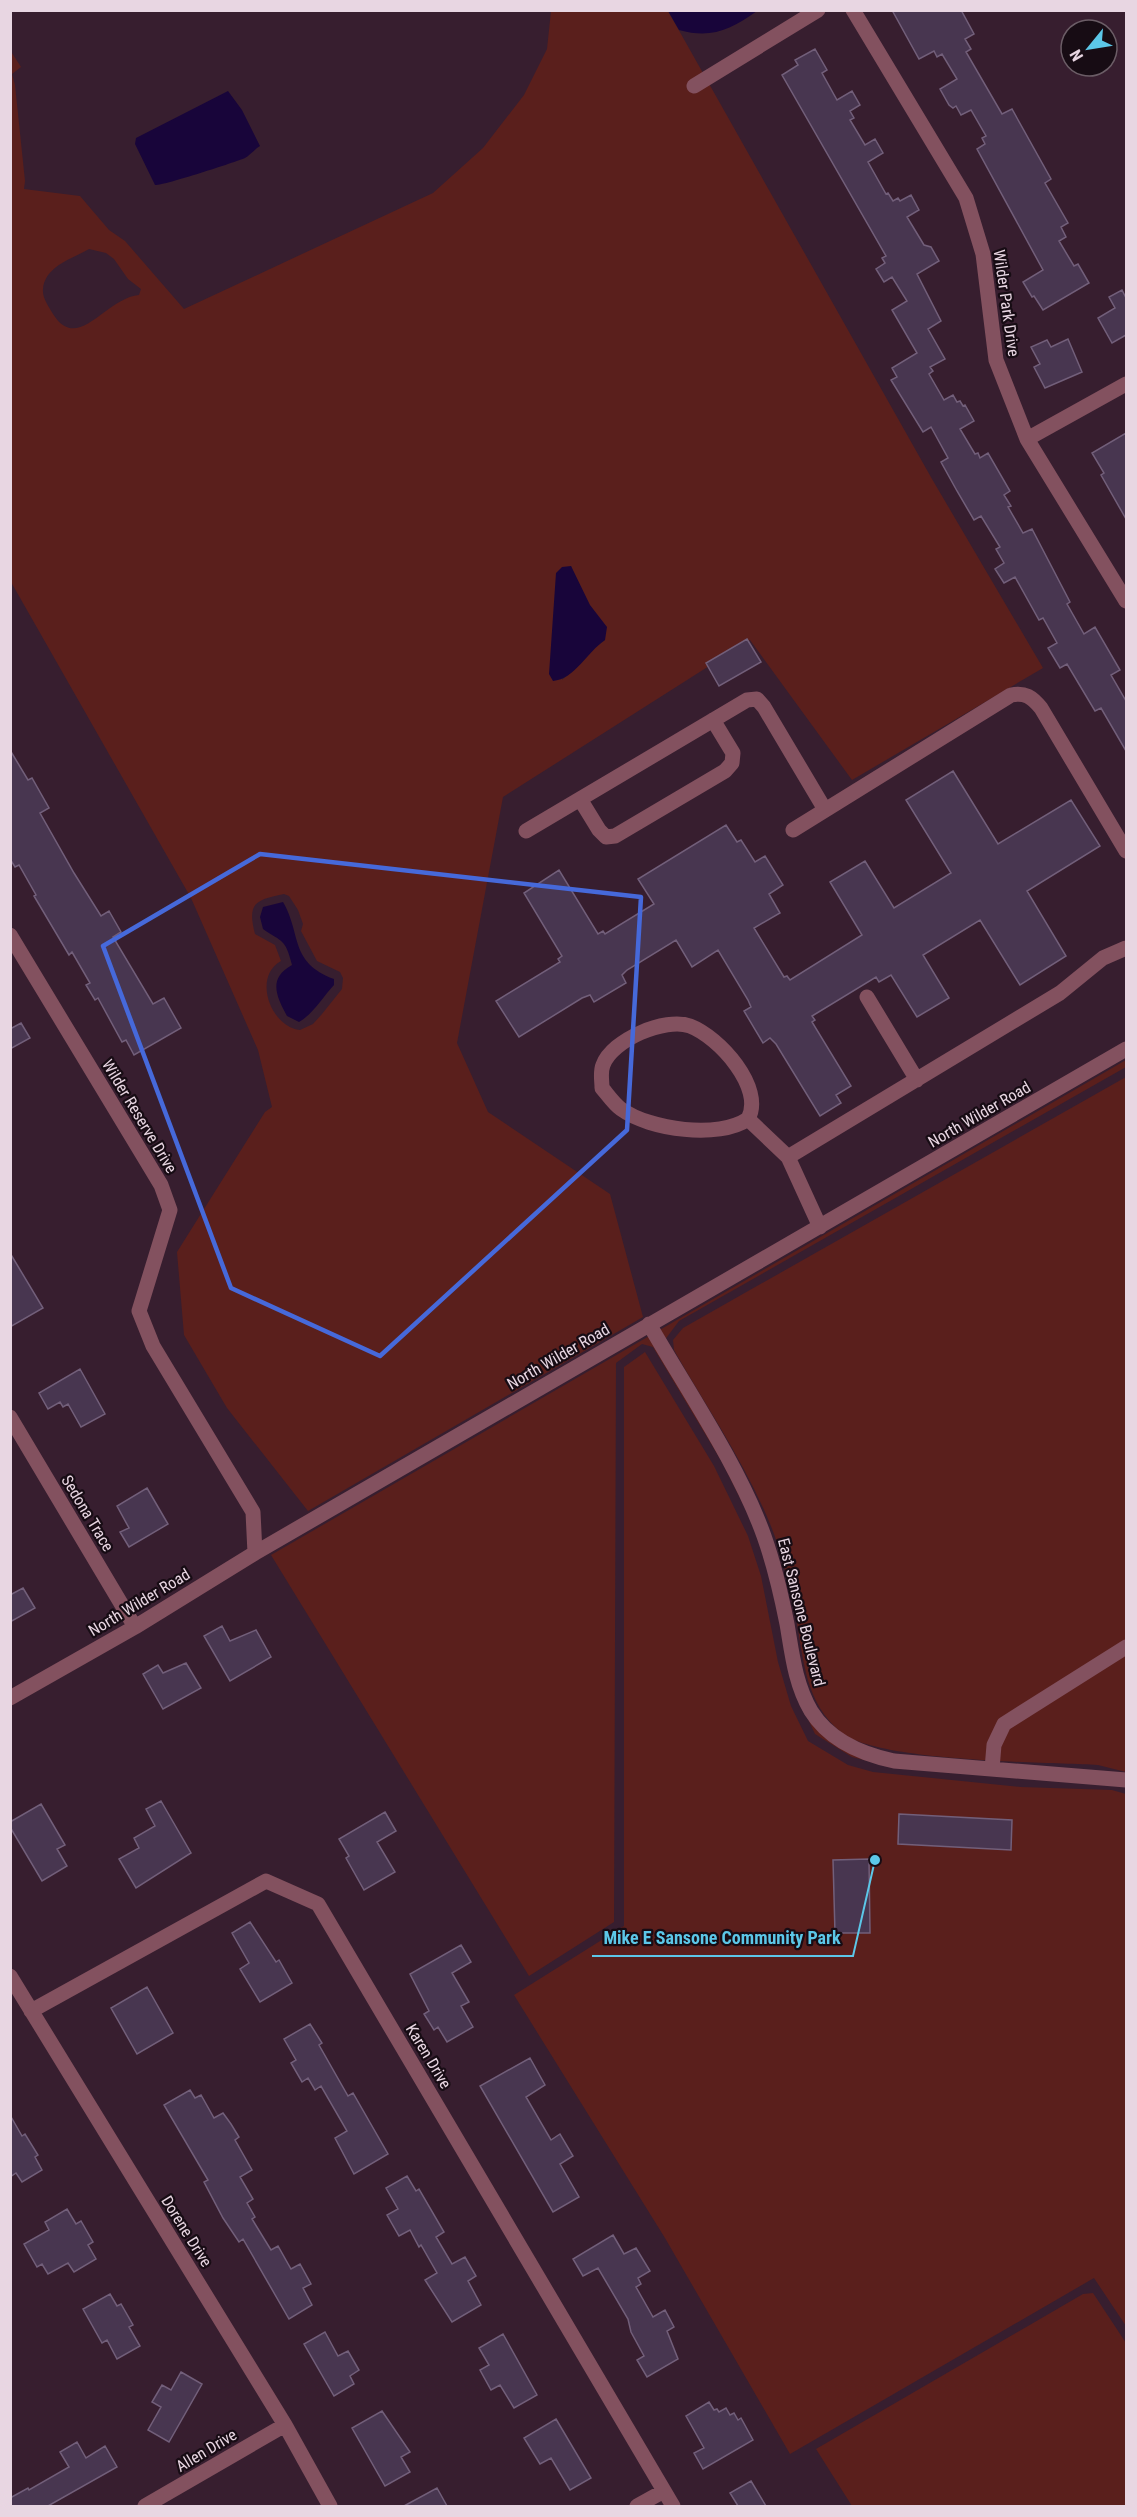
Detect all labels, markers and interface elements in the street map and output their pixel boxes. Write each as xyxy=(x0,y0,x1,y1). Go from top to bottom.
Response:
north arrow xyxy=(1059,18,1119,78)
text: N xyxy=(1066,46,1087,64)
street label: Wilder Park Drive xyxy=(990,248,1023,358)
street label: Wilder Reserve Drive xyxy=(98,1056,181,1177)
street label: North Wilder Road xyxy=(925,1077,1034,1151)
street label: North Wilder Road xyxy=(504,1319,613,1393)
street label: Sedona Trace xyxy=(57,1472,118,1555)
street label: East Sansone Boulevard xyxy=(774,1536,829,1688)
street label: North Wilder Road xyxy=(85,1565,193,1640)
callout: Mike E Sansone Community Park xyxy=(592,1920,853,1956)
text: Mike E Sansone Community Park xyxy=(603,1927,841,1948)
street label: Karen Drive xyxy=(402,2021,455,2092)
street label: Dorene Drive xyxy=(157,2192,216,2270)
street label: Allen Drive xyxy=(172,2425,240,2476)

